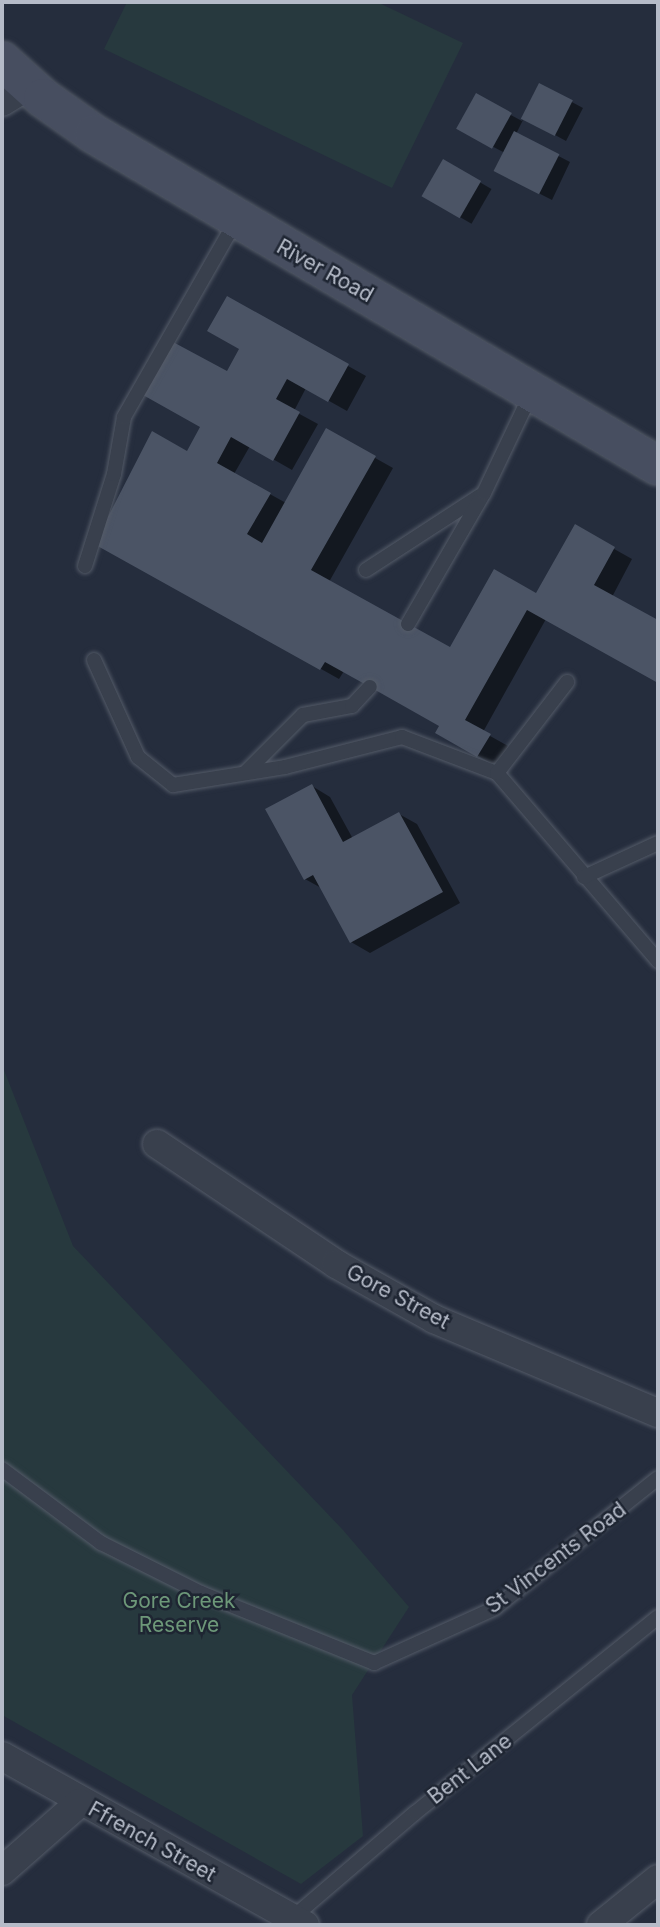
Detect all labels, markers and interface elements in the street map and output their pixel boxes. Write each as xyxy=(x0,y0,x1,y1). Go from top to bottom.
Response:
street label: River Road xyxy=(272,234,378,308)
street label: Gore Street xyxy=(342,1259,454,1335)
street label: St Vincents Road xyxy=(481,1497,631,1619)
park label: Gore Creek Reserve xyxy=(123,1588,235,1638)
street label: Bent Lane xyxy=(423,1728,517,1810)
street label: Ffrench Street xyxy=(84,1797,220,1887)

